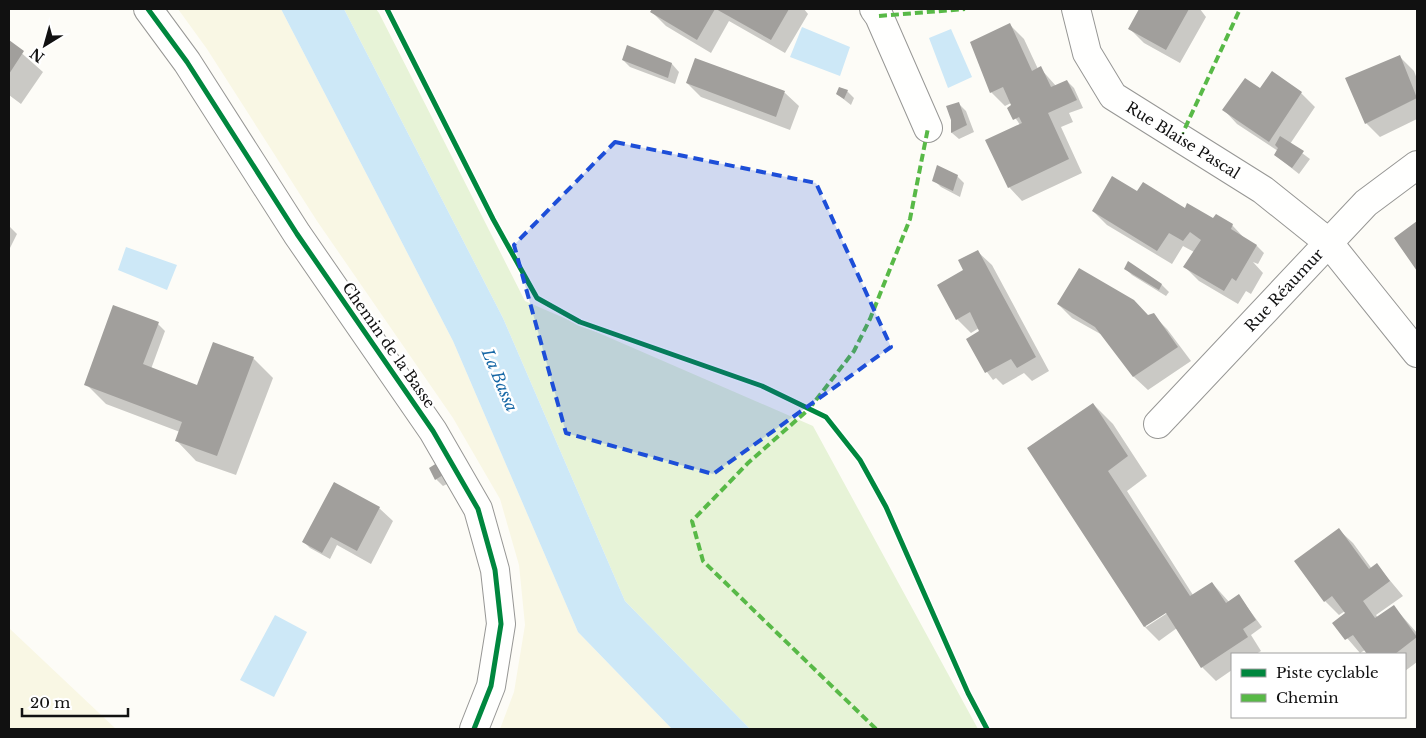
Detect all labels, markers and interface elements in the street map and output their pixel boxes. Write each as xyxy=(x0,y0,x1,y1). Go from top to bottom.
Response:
north arrow xyxy=(20,20,70,70)
text: N xyxy=(27,44,48,67)
street label: Rue Blaise Pascal xyxy=(1123,97,1244,183)
street label: Rue Réaumur xyxy=(1241,244,1328,336)
street label: Chemin de la Basse xyxy=(338,278,440,412)
water label: La Bassa xyxy=(477,345,522,414)
legend xyxy=(1231,653,1406,718)
text: Piste cyclable xyxy=(1276,663,1379,682)
scale bar xyxy=(22,686,129,718)
text: Chemin xyxy=(1276,688,1339,707)
text: 20 m xyxy=(30,693,70,712)

